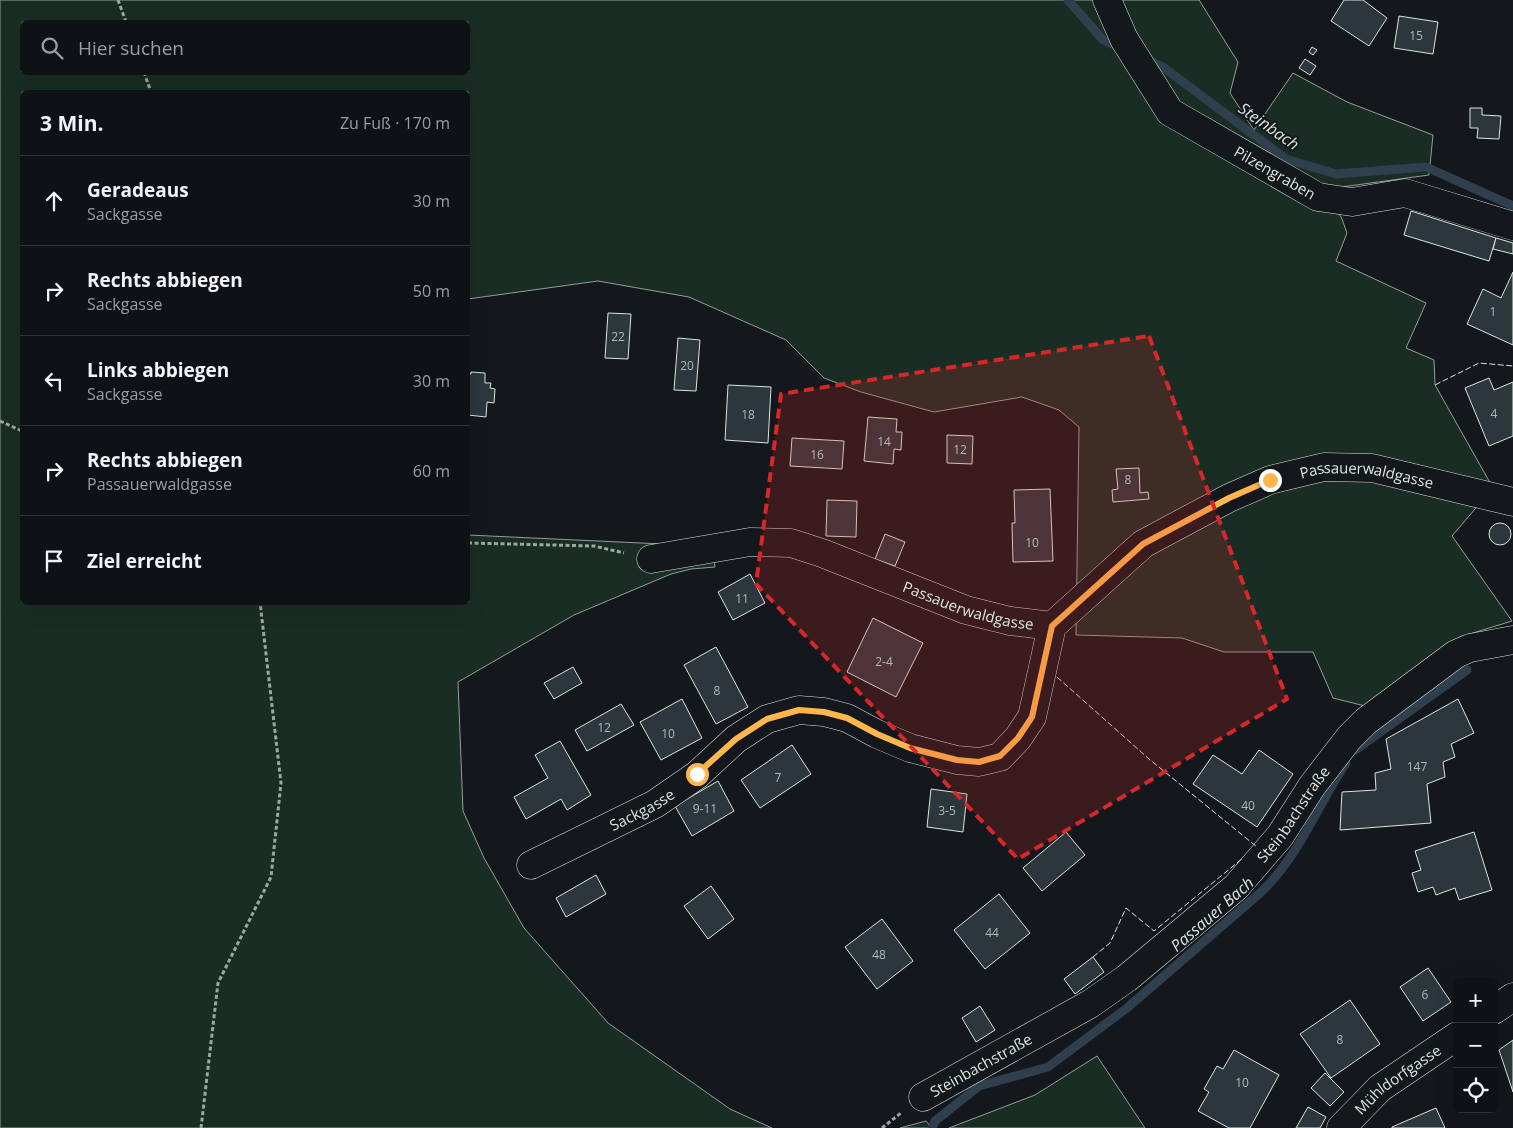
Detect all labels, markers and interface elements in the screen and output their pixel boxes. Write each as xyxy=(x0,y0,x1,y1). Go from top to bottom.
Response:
search box xyxy=(20,20,470,75)
house number: 15 xyxy=(1409,27,1423,44)
icon: search xyxy=(38,34,66,62)
text: Hier suchen xyxy=(78,35,184,61)
water label: Steinbach xyxy=(1234,97,1304,155)
text: 3 Min. xyxy=(40,109,103,137)
text: Zu Fuß · 170 m xyxy=(340,112,450,134)
street label: Pilzengraben xyxy=(1231,141,1319,204)
text: Geradeaus xyxy=(87,177,189,203)
icon: ahead xyxy=(40,187,68,215)
text: 30 m xyxy=(413,190,450,212)
text: Sackgasse xyxy=(87,203,163,225)
text: Rechts abbiegen xyxy=(87,267,243,293)
icon: right xyxy=(40,277,68,305)
text: 50 m xyxy=(413,280,450,302)
text: Sackgasse xyxy=(87,293,163,315)
house number: 1 xyxy=(1490,303,1496,320)
house number: 22 xyxy=(611,328,625,345)
text: Links abbiegen xyxy=(87,357,229,383)
house number: 20 xyxy=(680,357,694,374)
icon: left xyxy=(40,367,68,395)
text: 30 m xyxy=(413,370,450,392)
text: Sackgasse xyxy=(87,383,163,405)
house number: 4 xyxy=(1491,405,1498,422)
house number: 18 xyxy=(741,406,755,423)
house number: 14 xyxy=(877,433,891,450)
house number: 12 xyxy=(953,441,967,458)
house number: 16 xyxy=(810,446,824,463)
text: Rechts abbiegen xyxy=(87,447,243,473)
icon: right xyxy=(40,457,68,485)
street label: Passauerwaldgasse xyxy=(1297,457,1436,493)
text: 60 m xyxy=(413,460,450,482)
route end xyxy=(1259,469,1282,492)
house number: 8 xyxy=(1125,471,1132,488)
text: Passauerwaldgasse xyxy=(87,473,232,495)
house number: 10 xyxy=(1025,534,1039,551)
icon: arrive xyxy=(40,547,68,575)
text: Ziel erreicht xyxy=(87,548,202,574)
street label: Passauerwaldgasse xyxy=(900,576,1035,634)
house number: 11 xyxy=(735,590,749,607)
house number: 2-4 xyxy=(875,653,893,670)
house number: 8 xyxy=(714,682,721,699)
house number: 12 xyxy=(597,719,611,736)
house number: 10 xyxy=(661,725,675,742)
house number: 147 xyxy=(1407,758,1427,775)
street label: Steinbachstraße xyxy=(1252,762,1334,866)
route start xyxy=(686,763,709,786)
house number: 7 xyxy=(775,769,782,786)
street label: Sackgasse xyxy=(606,784,678,835)
house number: 40 xyxy=(1241,797,1255,814)
house number: 9-11 xyxy=(693,800,717,817)
house number: 3-5 xyxy=(938,802,956,819)
water label: Passauer Bach xyxy=(1166,872,1258,956)
house number: 44 xyxy=(985,924,999,941)
house number: 48 xyxy=(872,946,886,963)
map controls xyxy=(1453,978,1498,1113)
button: + xyxy=(1453,978,1498,1023)
house number: 6 xyxy=(1422,986,1429,1003)
button: − xyxy=(1453,1023,1498,1068)
street label: Steinbachstraße xyxy=(926,1028,1035,1101)
house number: 8 xyxy=(1337,1031,1344,1048)
street label: Mühldorfgasse xyxy=(1350,1040,1445,1119)
button: locate xyxy=(1453,1068,1498,1113)
house number: 10 xyxy=(1235,1074,1249,1091)

